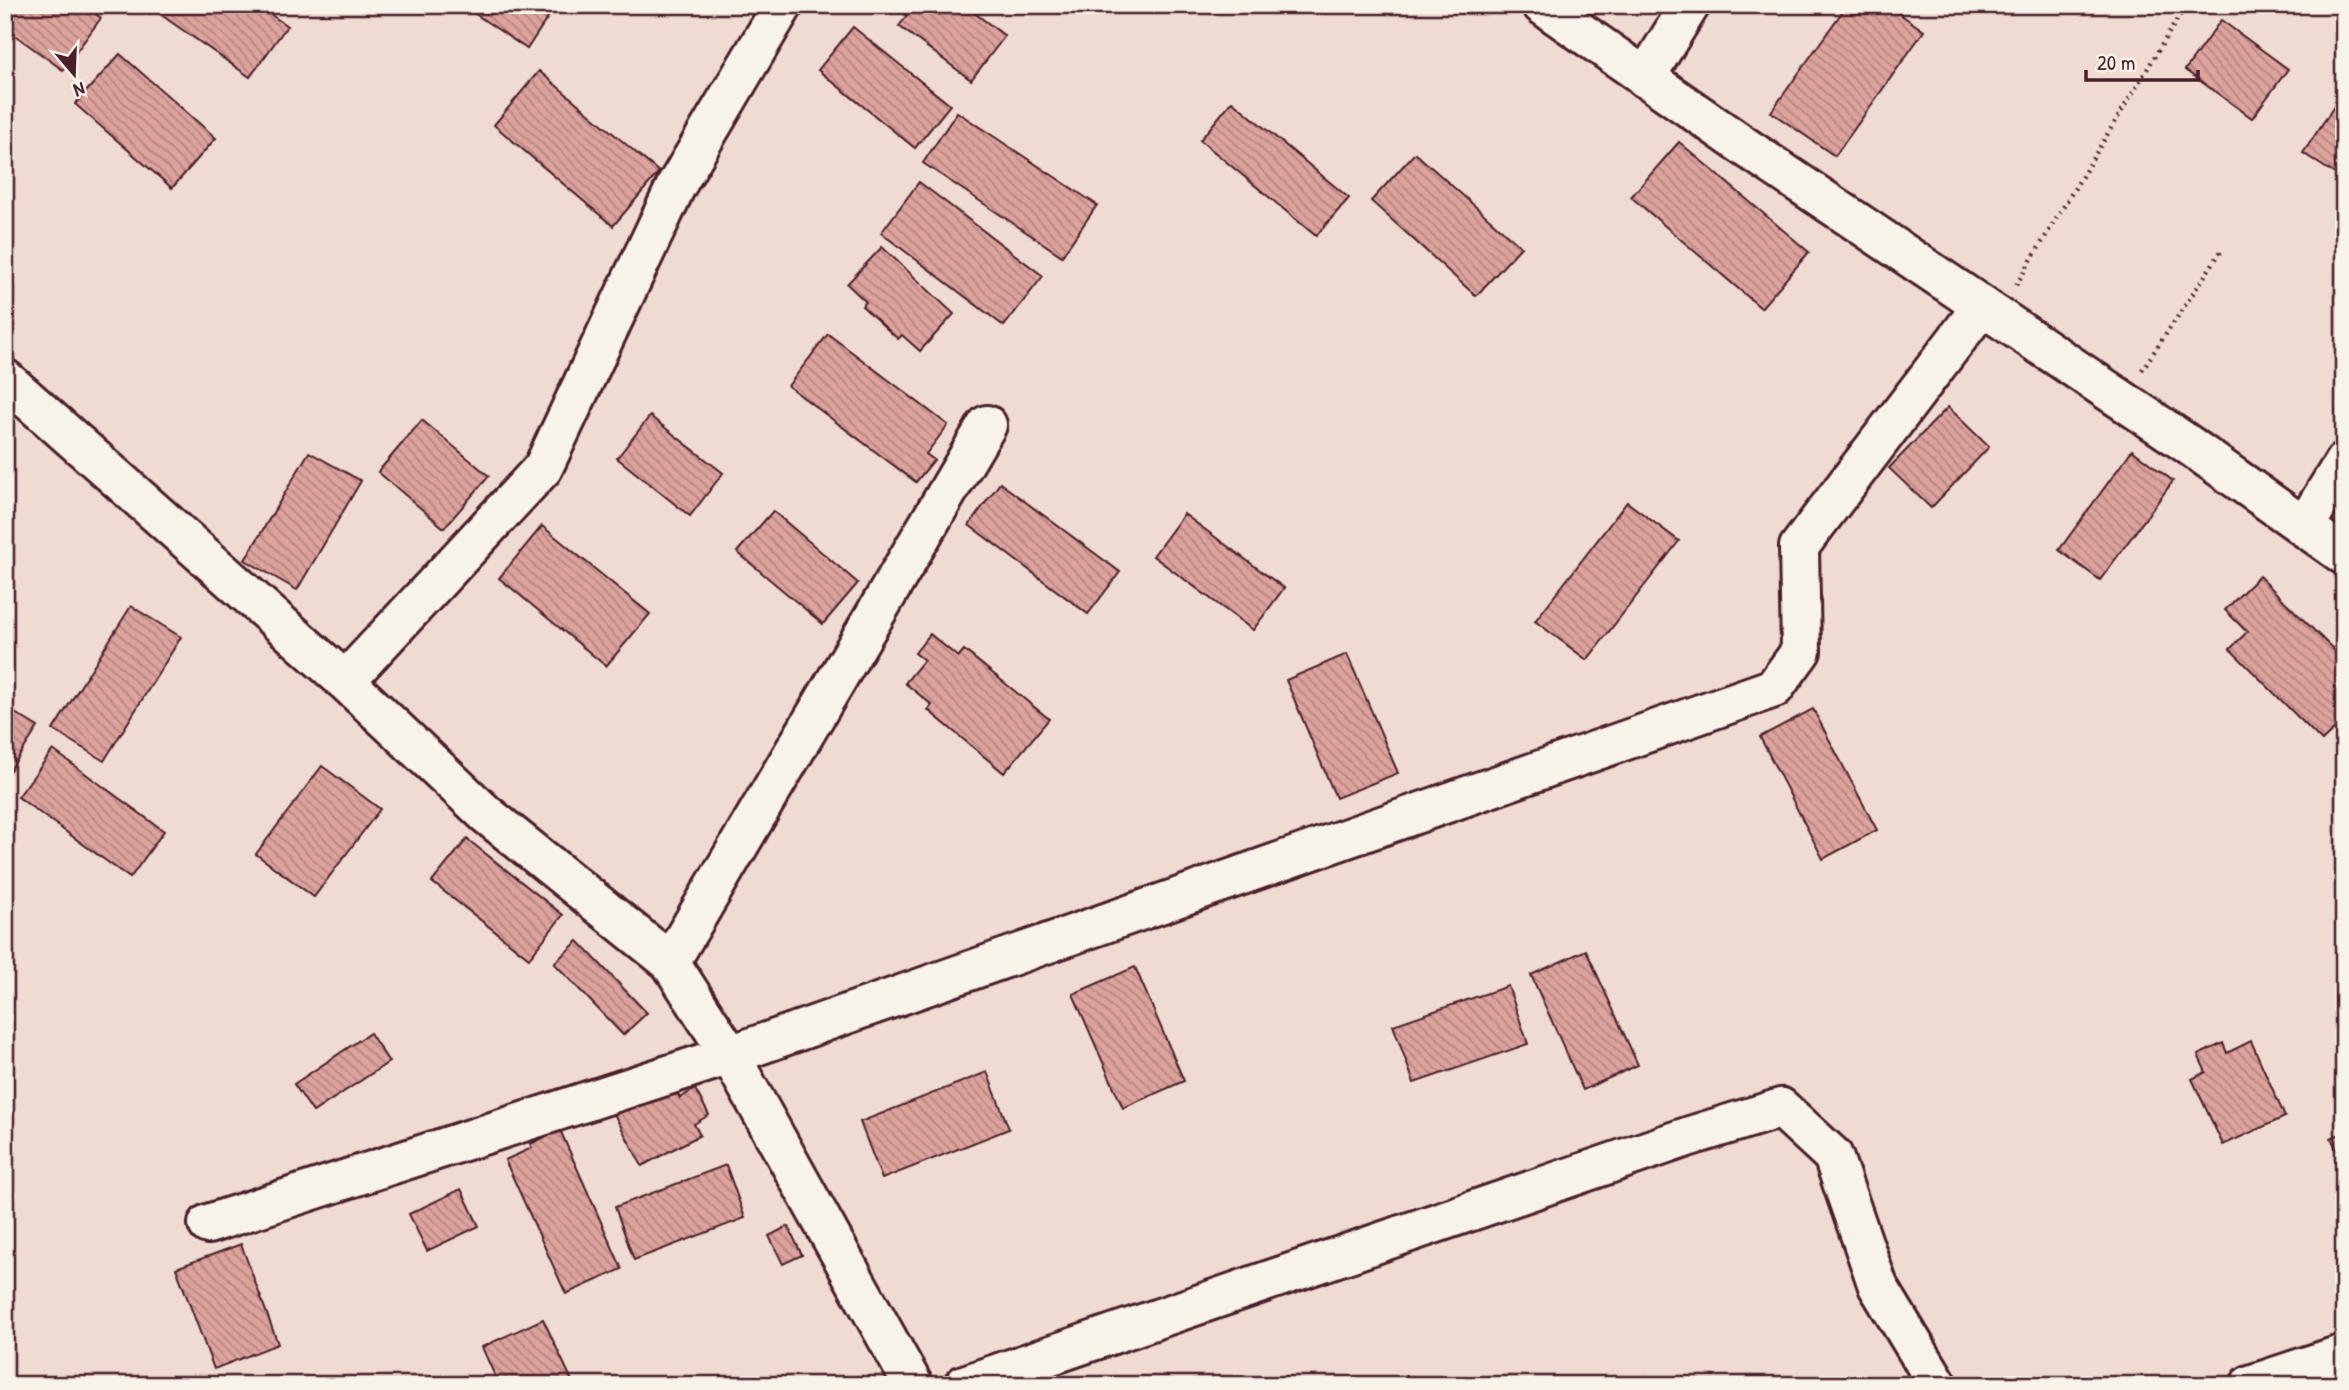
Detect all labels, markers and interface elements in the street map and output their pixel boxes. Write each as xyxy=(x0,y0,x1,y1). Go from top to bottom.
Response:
north arrow xyxy=(38,38,108,108)
scale bar xyxy=(2086,38,2198,82)
text: 20 m xyxy=(2097,48,2135,77)
text: N xyxy=(71,76,89,104)

